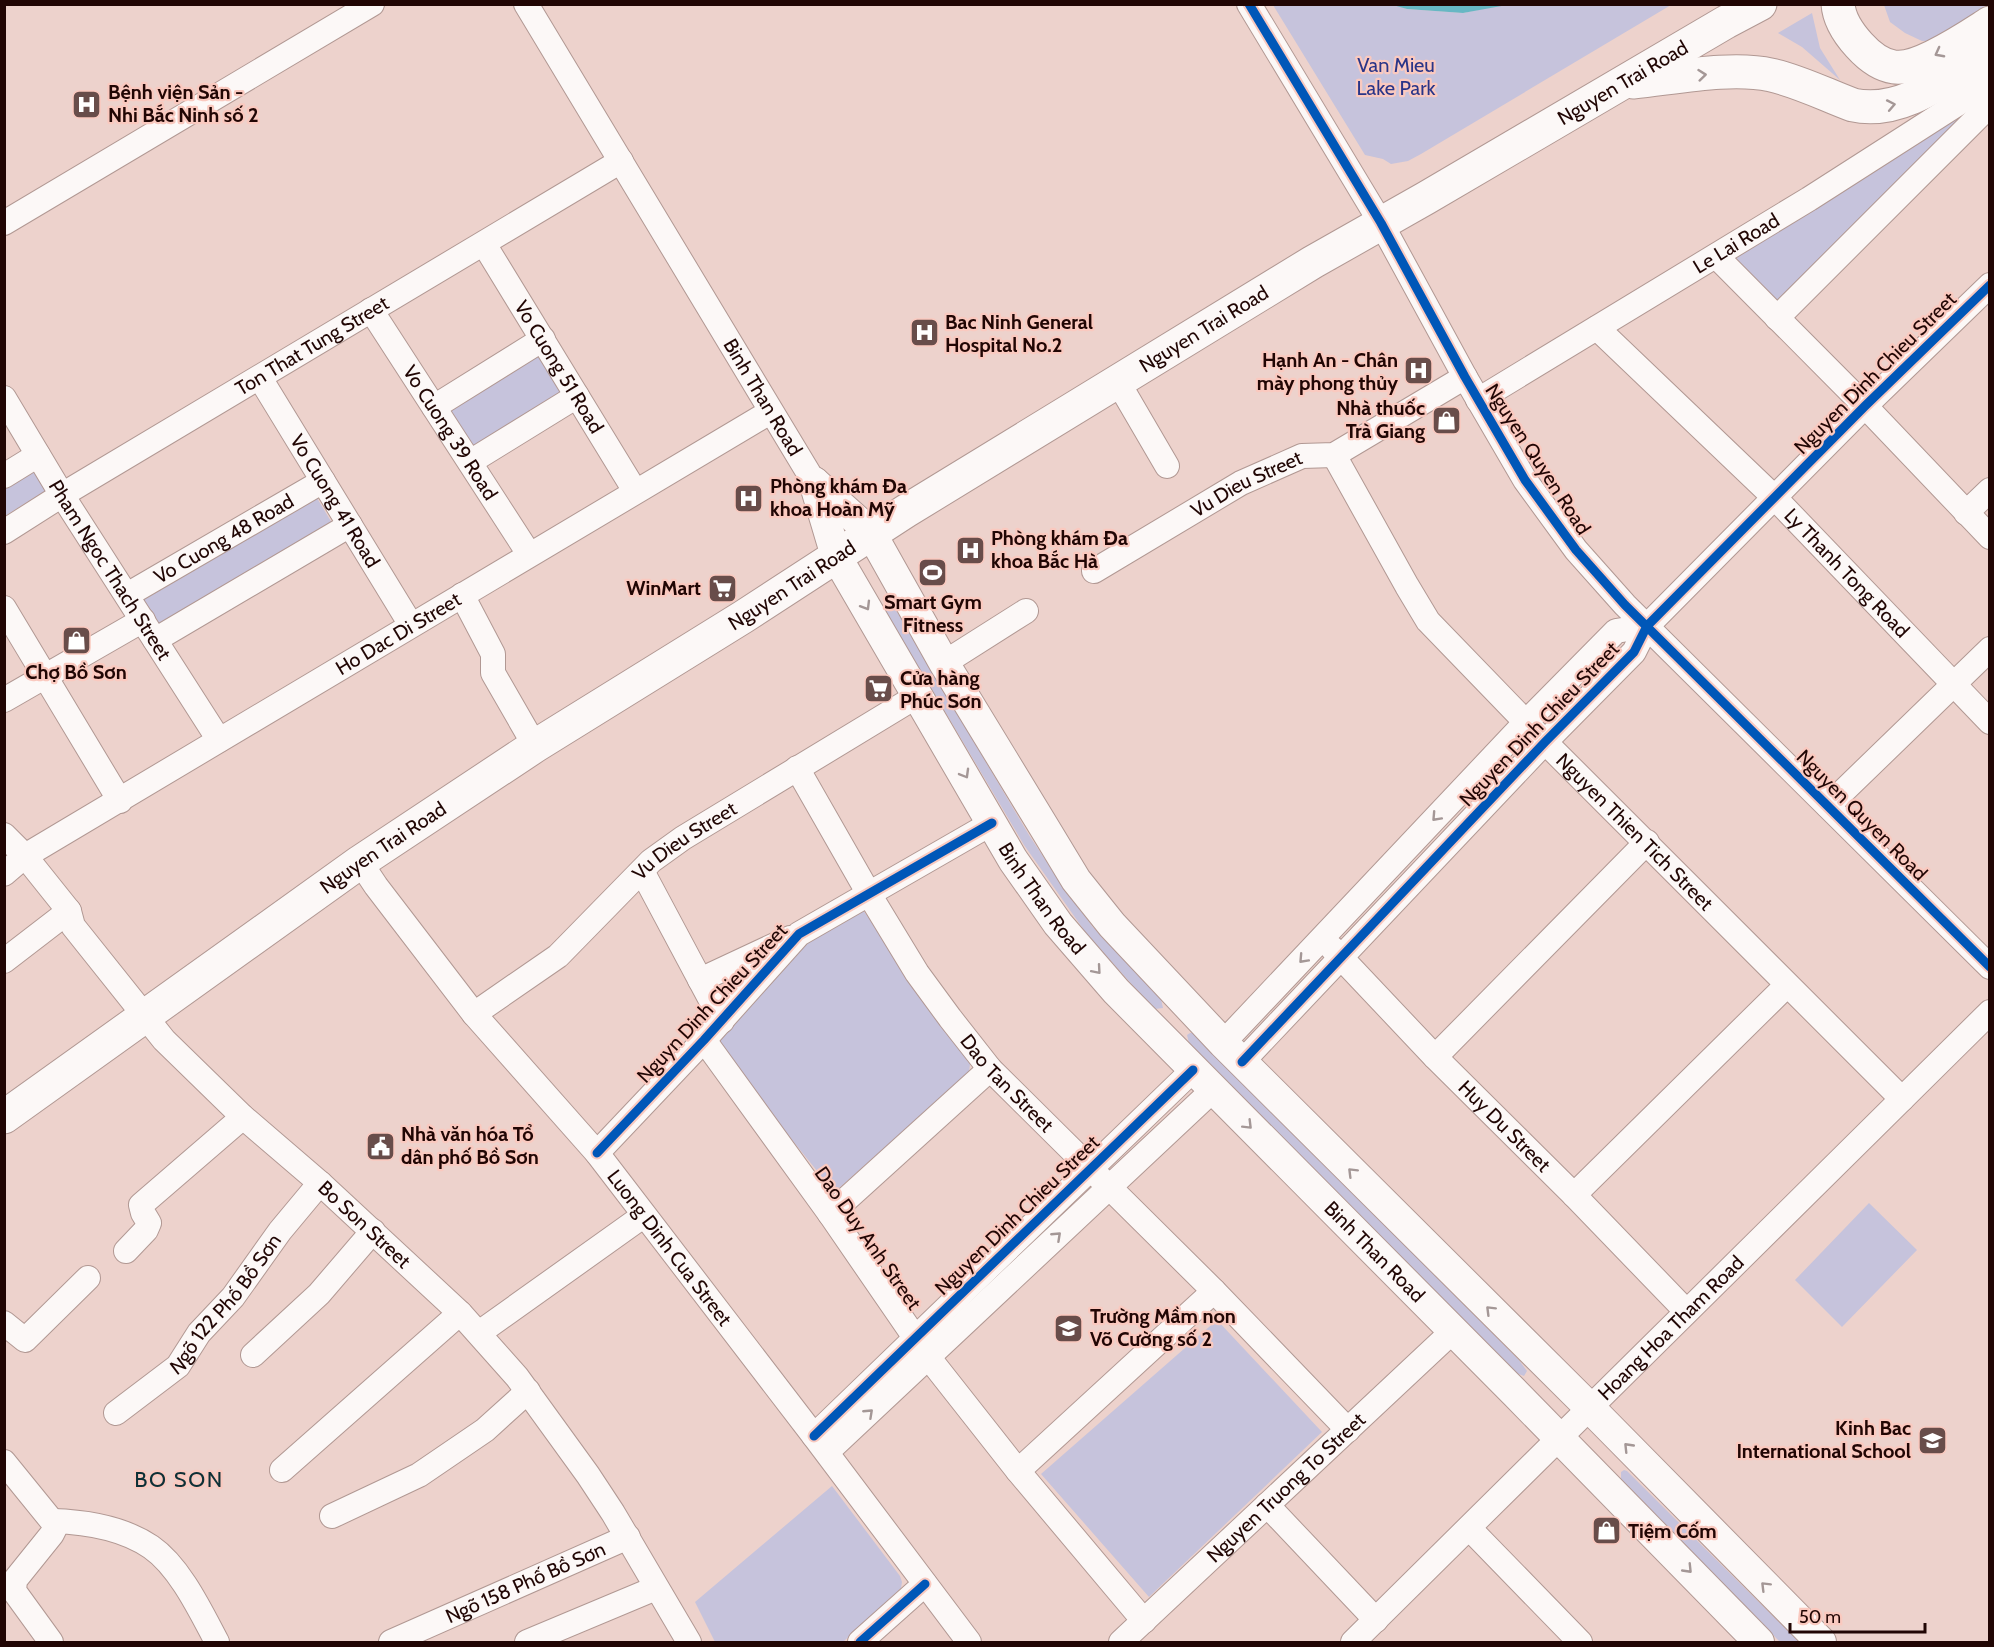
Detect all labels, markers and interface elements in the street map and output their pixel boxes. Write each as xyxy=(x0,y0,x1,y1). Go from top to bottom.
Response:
street label: Nguyen Trai Road xyxy=(1553,35,1692,130)
one-way arrow xyxy=(1935,46,1945,57)
park label: Van Mieu Lake Park xyxy=(1357,53,1435,100)
one-way arrow xyxy=(1697,69,1706,82)
place label: Bệnh viện Sản - Nhi Bắc Ninh số 2 xyxy=(108,80,259,127)
hospital icon: Bệnh viện Sản - Nhi Bắc Ninh số 2 xyxy=(71,88,103,120)
one-way arrow xyxy=(1885,99,1895,112)
street label: Le Lai Road xyxy=(1689,208,1784,279)
street label: Nguyen Trai Road xyxy=(1135,280,1273,377)
street label: Nguyen Dinh Chieu Street xyxy=(1789,287,1961,459)
street label: Ton That Tung Street xyxy=(231,290,393,401)
street label: Vo Cuong 51 Road xyxy=(510,296,609,438)
place label: Bac Ninh General Hospital No.2 xyxy=(945,310,1093,357)
hospital icon: Bac Ninh General Hospital No.2 xyxy=(908,317,940,349)
street label: Binh Than Road xyxy=(718,334,807,460)
place label: Hạnh An - Chân mày phong thủy xyxy=(1257,348,1398,395)
hospital icon: Hạnh An - Chân mày phong thủy xyxy=(1403,355,1435,387)
street label: Vo Cuong 39 Road xyxy=(398,361,503,504)
street label: Nguyen Quyen Road xyxy=(1480,379,1596,539)
place label: Nhà thuốc Trà Giang xyxy=(1336,396,1425,443)
shop icon: Nhà thuốc Trà Giang xyxy=(1430,404,1462,436)
street label: Vo Cuong 41 Road xyxy=(285,430,385,572)
street label: Vu Dieu Street xyxy=(1187,445,1306,522)
place label: Phòng khám Đa khoa Hoàn Mỹ xyxy=(770,474,907,521)
street label: Pham Ngoc Thach Street xyxy=(44,475,177,665)
hospital icon: Phòng khám Đa khoa Hoàn Mỹ xyxy=(733,482,765,514)
street label: Vo Cuong 48 Road xyxy=(150,489,298,589)
street label: Ly Thanh Tong Road xyxy=(1779,503,1914,643)
place label: Phòng khám Đa khoa Bắc Hà xyxy=(991,526,1128,573)
hospital icon: Phòng khám Đa khoa Bắc Hà xyxy=(954,534,986,566)
street label: Nguyen Trai Road xyxy=(724,535,860,635)
sports icon: Smart Gym Fitness xyxy=(917,556,949,588)
supermarket icon: WinMart xyxy=(706,572,738,604)
place label: WinMart xyxy=(626,576,701,600)
street label: Ho Dac Di Street xyxy=(331,587,465,680)
place label: Smart Gym Fitness xyxy=(884,590,982,637)
one-way arrow xyxy=(859,600,871,610)
shop icon: Chợ Bồ Sơn xyxy=(60,625,92,657)
street label: Nguyen Dinh Chieu Street xyxy=(1454,637,1624,811)
place label: Chợ Bồ Sơn xyxy=(25,660,127,684)
place label: Cửa hàng Phúc Sơn xyxy=(900,666,981,713)
supermarket icon: Cửa hàng Phúc Sơn xyxy=(863,673,895,705)
street label: Nguyen Quyen Road xyxy=(1792,745,1932,885)
street label: Nguyen Thien Tich Street xyxy=(1551,748,1718,915)
one-way arrow xyxy=(957,768,969,778)
street label: Nguyen Trai Road xyxy=(315,796,450,899)
street label: Vu Dieu Street xyxy=(627,796,741,885)
one-way arrow xyxy=(1433,810,1444,821)
street label: Binh Than Road xyxy=(993,838,1091,959)
street label: Nguyn Dinh Chieu Street xyxy=(632,918,792,1088)
one-way arrow xyxy=(1299,952,1310,963)
one-way arrow xyxy=(1090,963,1101,974)
street label: Dao Tan Street xyxy=(955,1029,1059,1137)
street label: Huy Du Street xyxy=(1454,1075,1556,1177)
one-way arrow xyxy=(1241,1118,1252,1128)
place label: Nhà văn hóa Tổ dân phố Bồ Sơn xyxy=(401,1122,539,1169)
public building icon: Nhà văn hóa Tổ dân phố Bồ Sơn xyxy=(364,1130,396,1162)
street label: Nguyen Dinh Chieu Street xyxy=(930,1130,1104,1300)
street label: Dao Duy Anh Street xyxy=(810,1162,927,1314)
street label: Luong Dinh Cua Street xyxy=(602,1165,737,1331)
one-way arrow xyxy=(1348,1168,1358,1179)
street label: Bo Son Street xyxy=(313,1176,416,1273)
street label: Binh Than Road xyxy=(1319,1196,1430,1307)
street label: Ngõ 122 Phố Bồ Sơn xyxy=(165,1229,286,1380)
one-way arrow xyxy=(1051,1232,1061,1243)
street label: Hoang Hoa Tham Road xyxy=(1593,1250,1749,1405)
place label: Trường Mầm non Võ Cường số 2 xyxy=(1090,1304,1236,1351)
one-way arrow xyxy=(1486,1306,1497,1317)
school or university icon: Trường Mầm non Võ Cường số 2 xyxy=(1053,1312,1085,1344)
street label: Nguyen Truong To Street xyxy=(1202,1407,1370,1568)
one-way arrow xyxy=(863,1409,873,1420)
place label: Kinh Bac International School xyxy=(1736,1416,1911,1463)
school or university icon: Kinh Bac International School xyxy=(1916,1424,1948,1456)
one-way arrow xyxy=(1625,1444,1636,1455)
district label: BO SON xyxy=(134,1466,224,1493)
shop icon: Tiệm Cốm xyxy=(1591,1515,1623,1547)
place label: Tiệm Cốm xyxy=(1628,1519,1717,1543)
street label: Ngõ 158 Phố Bồ Sơn xyxy=(442,1537,609,1628)
one-way arrow xyxy=(1680,1562,1691,1573)
one-way arrow xyxy=(1761,1582,1772,1592)
scale bar xyxy=(1790,1596,1925,1634)
text: 50 m xyxy=(1799,1606,1841,1628)

